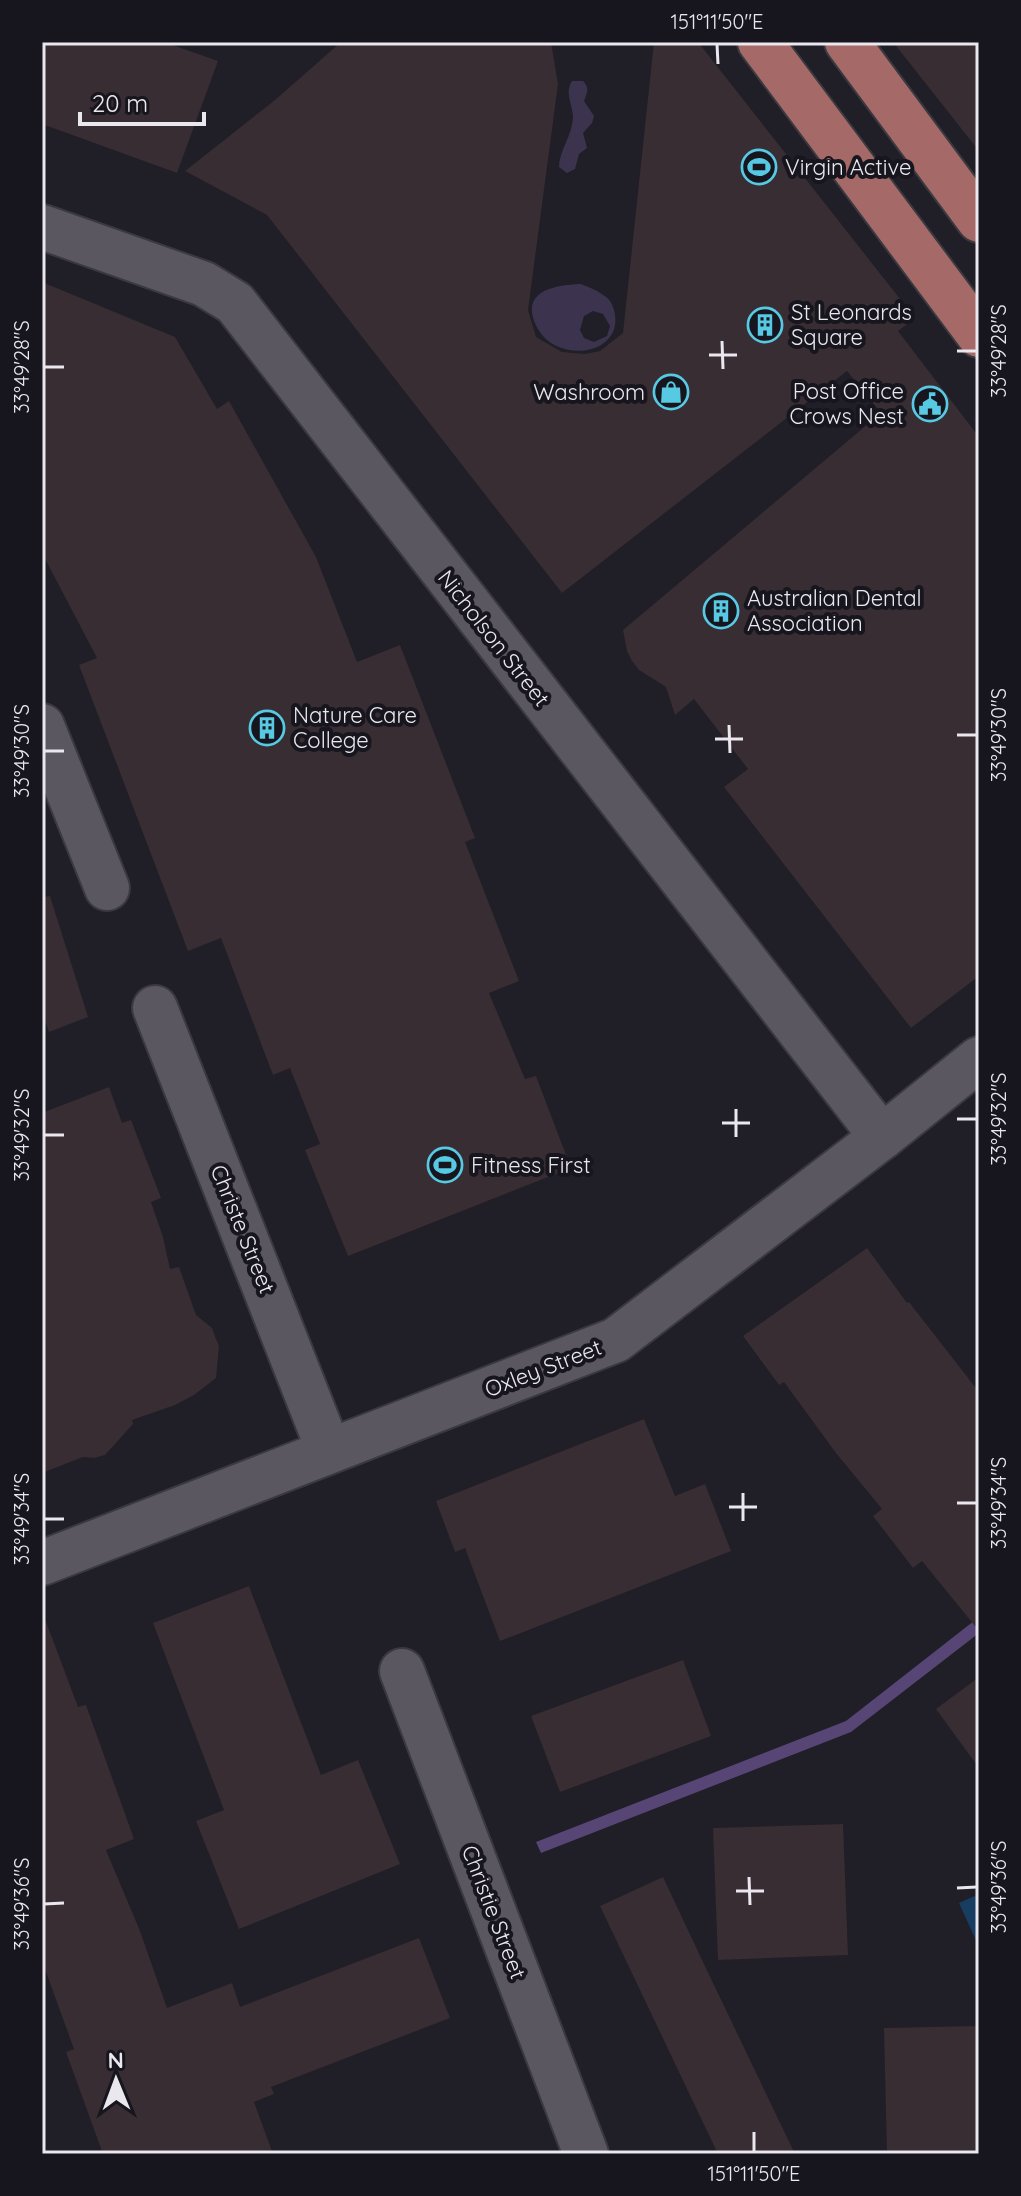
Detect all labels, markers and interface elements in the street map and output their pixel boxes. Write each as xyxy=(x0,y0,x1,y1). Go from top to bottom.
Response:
text: 151°11'50"E xyxy=(671,9,763,34)
scale bar xyxy=(80,76,204,126)
text: 20 m xyxy=(92,88,148,118)
sports icon: Virgin Active xyxy=(740,148,778,186)
place label: Virgin Active xyxy=(785,153,911,181)
place label: St Leonards Square xyxy=(791,298,912,351)
text: 33°49'28"S xyxy=(986,304,1011,398)
building icon: St Leonards Square xyxy=(746,306,784,344)
text: 33°49'28"S xyxy=(9,320,34,414)
shop icon: Washroom xyxy=(652,373,690,411)
place label: Post Office Crows Nest xyxy=(789,377,904,430)
place label: Washroom xyxy=(533,378,645,406)
public building icon: Post Office Crows Nest xyxy=(911,385,949,423)
street label: Nicholson Street xyxy=(432,564,556,712)
place label: Australian Dental Association xyxy=(747,584,922,637)
building icon: Australian Dental Association xyxy=(702,592,740,630)
text: 33°49'30"S xyxy=(986,688,1011,782)
place label: Nature Care College xyxy=(293,701,417,754)
text: 33°49'30"S xyxy=(9,704,34,798)
building icon: Nature Care College xyxy=(248,709,286,747)
text: 33°49'32"S xyxy=(986,1072,1011,1166)
text: 33°49'32"S xyxy=(9,1088,34,1182)
sports icon: Fitness First xyxy=(426,1146,464,1184)
place label: Fitness First xyxy=(471,1151,591,1179)
street label: Christe Street xyxy=(204,1161,282,1297)
street label: Oxley Street xyxy=(481,1333,605,1403)
text: 33°49'34"S xyxy=(986,1457,1011,1549)
text: 33°49'34"S xyxy=(9,1473,34,1565)
street label: Christie Street xyxy=(456,1841,532,1983)
text: 33°49'36"S xyxy=(986,1841,1011,1933)
text: 33°49'36"S xyxy=(9,1858,34,1950)
north arrow xyxy=(76,2040,156,2120)
text: N xyxy=(107,2046,124,2074)
text: 151°11'50"E xyxy=(708,2161,800,2186)

